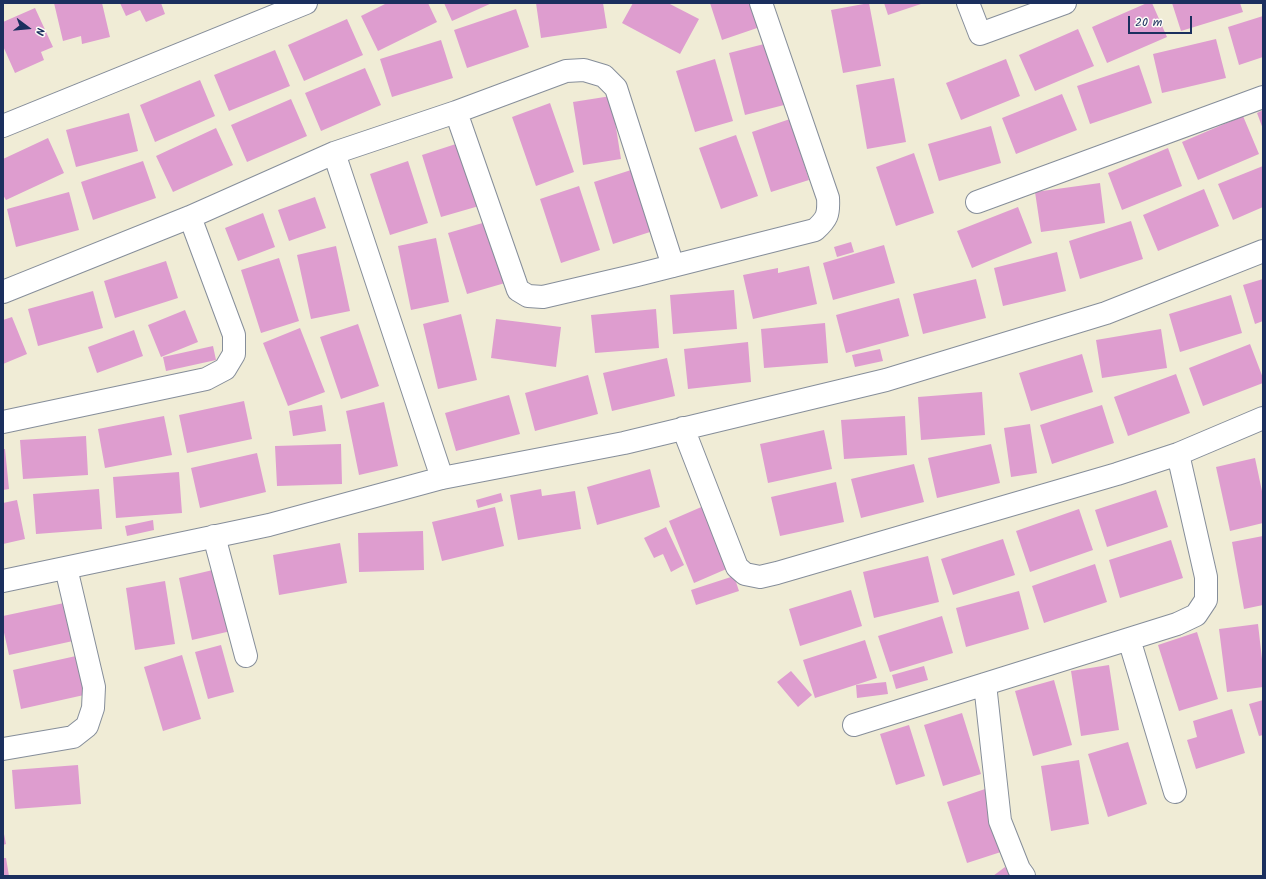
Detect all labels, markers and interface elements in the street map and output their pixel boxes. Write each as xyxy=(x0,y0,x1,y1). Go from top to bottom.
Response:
north arrow xyxy=(8,8,48,48)
scale bar xyxy=(1130,8,1194,34)
text: 20 m xyxy=(1135,13,1162,32)
text: N xyxy=(30,25,49,37)

